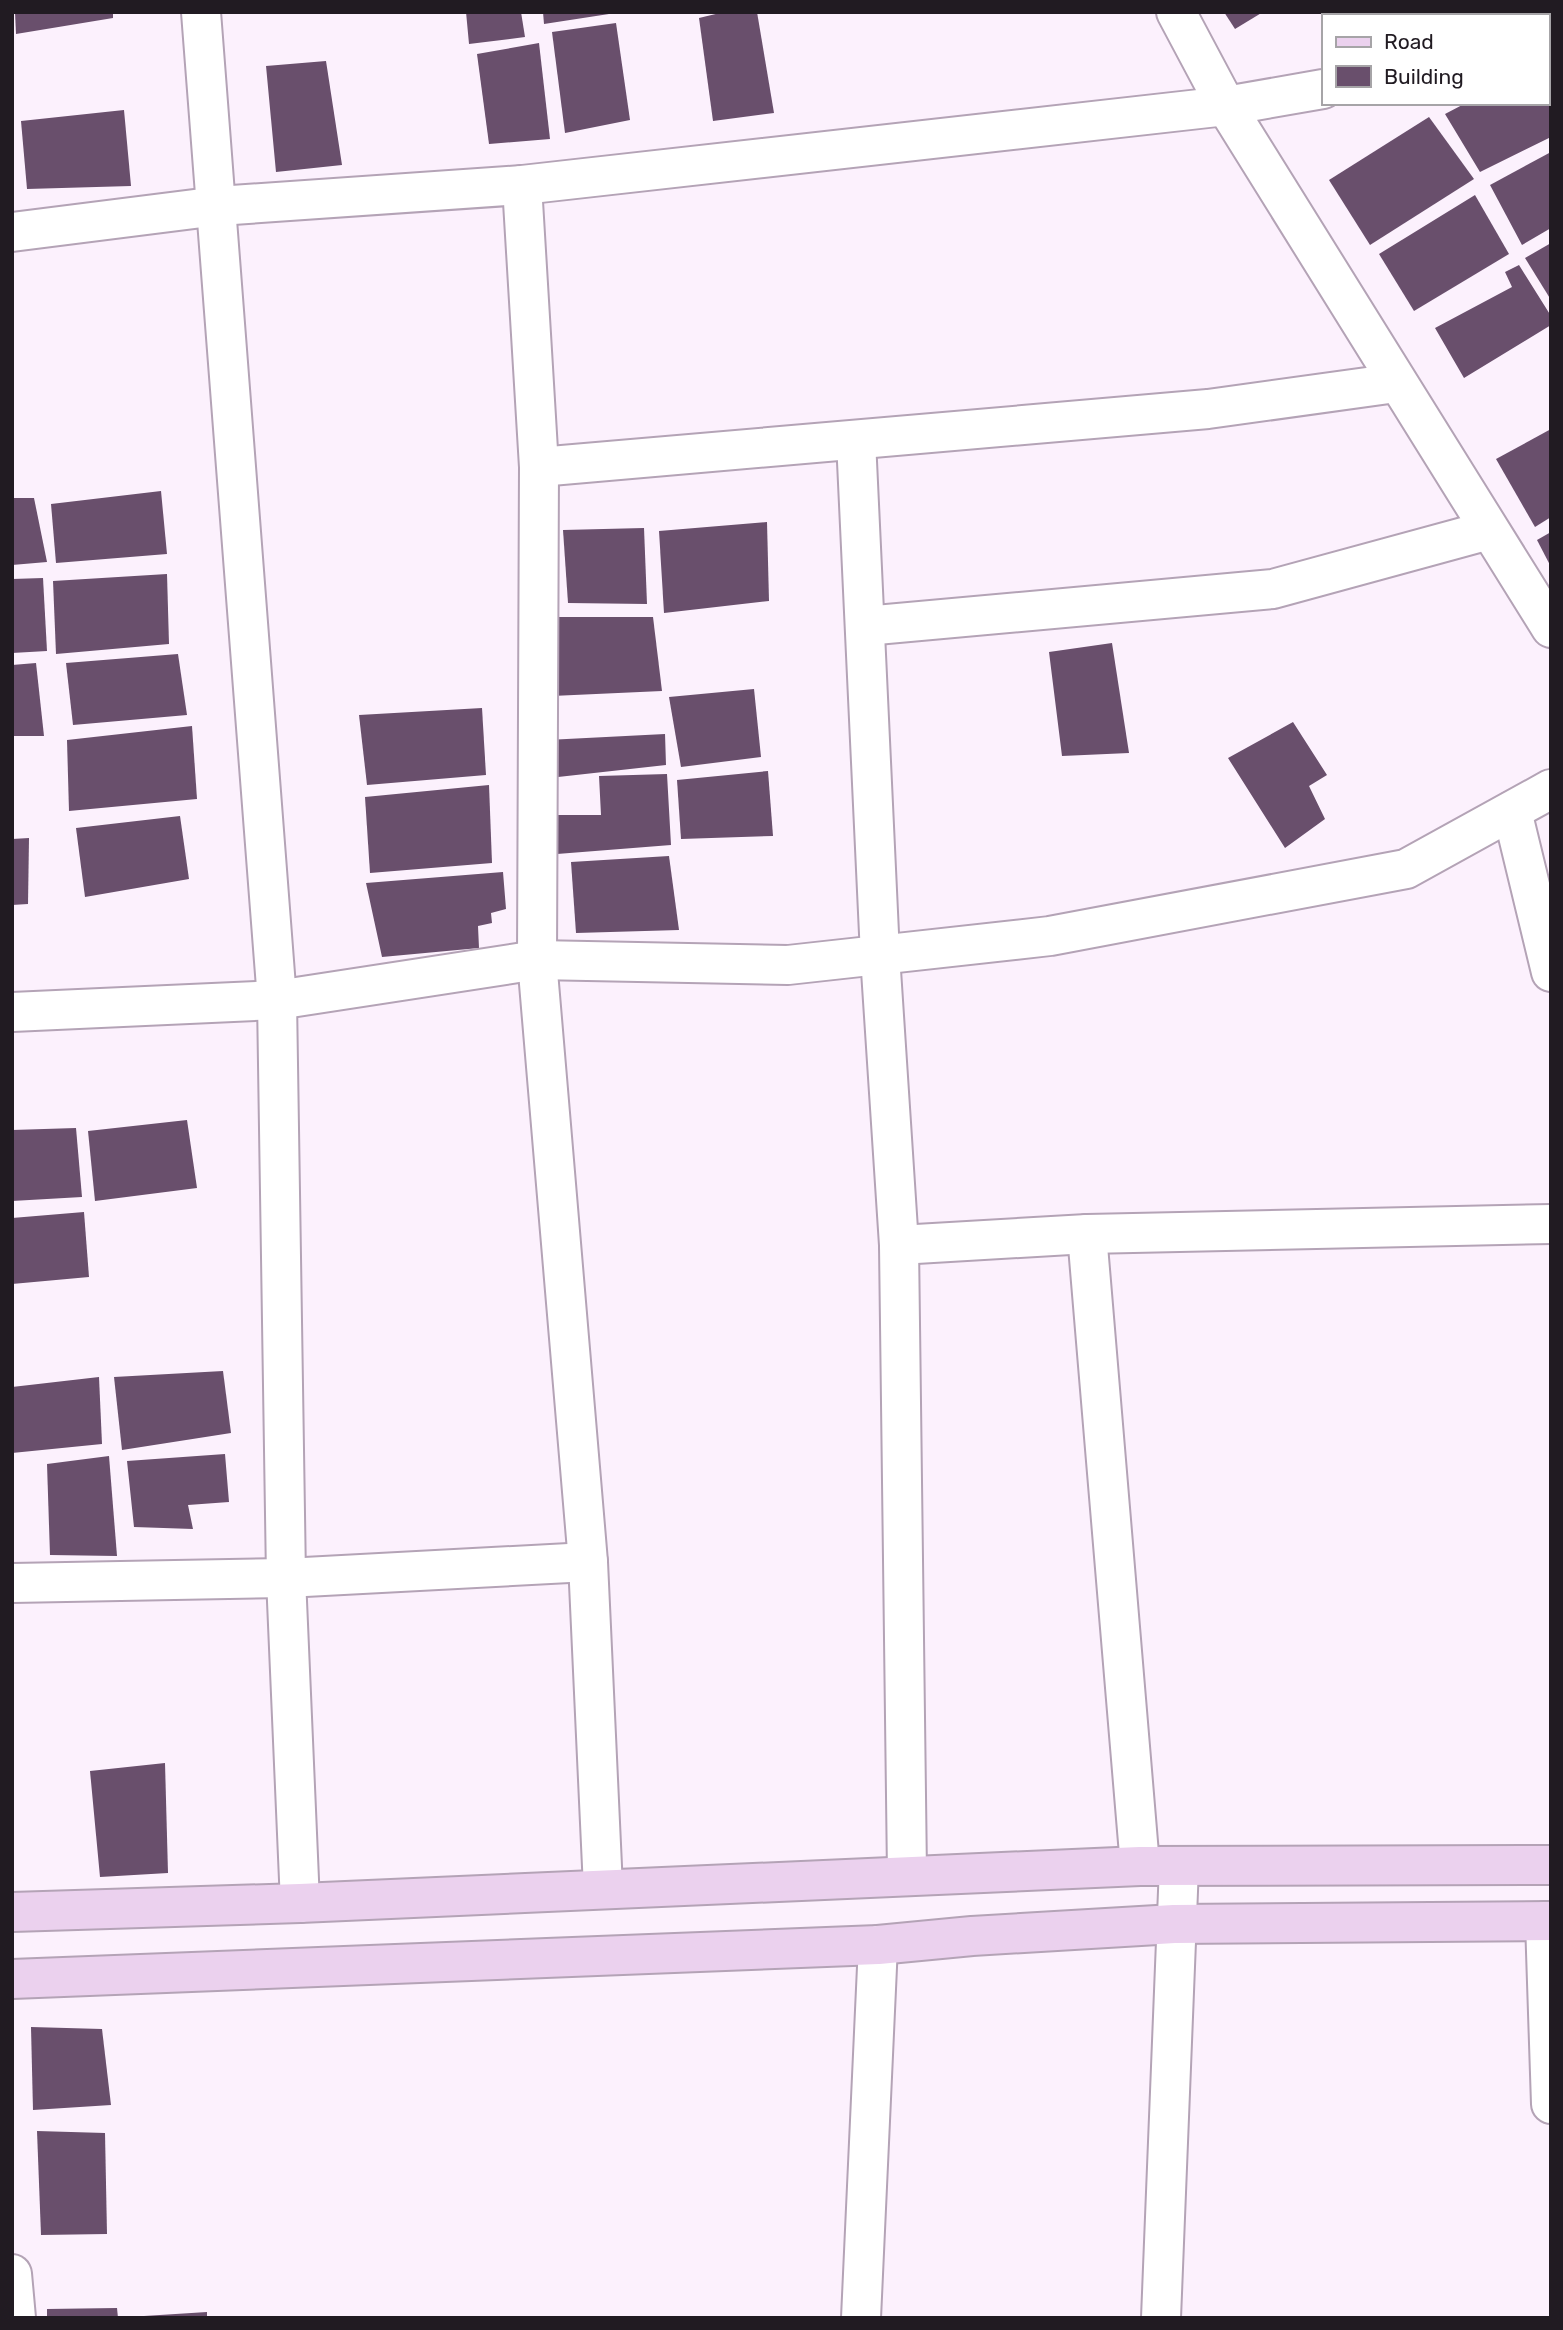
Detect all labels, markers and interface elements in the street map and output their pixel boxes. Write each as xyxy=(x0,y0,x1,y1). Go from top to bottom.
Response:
legend xyxy=(1322,14,1549,105)
text: Road xyxy=(1384,29,1434,54)
text: Building xyxy=(1384,64,1464,89)

